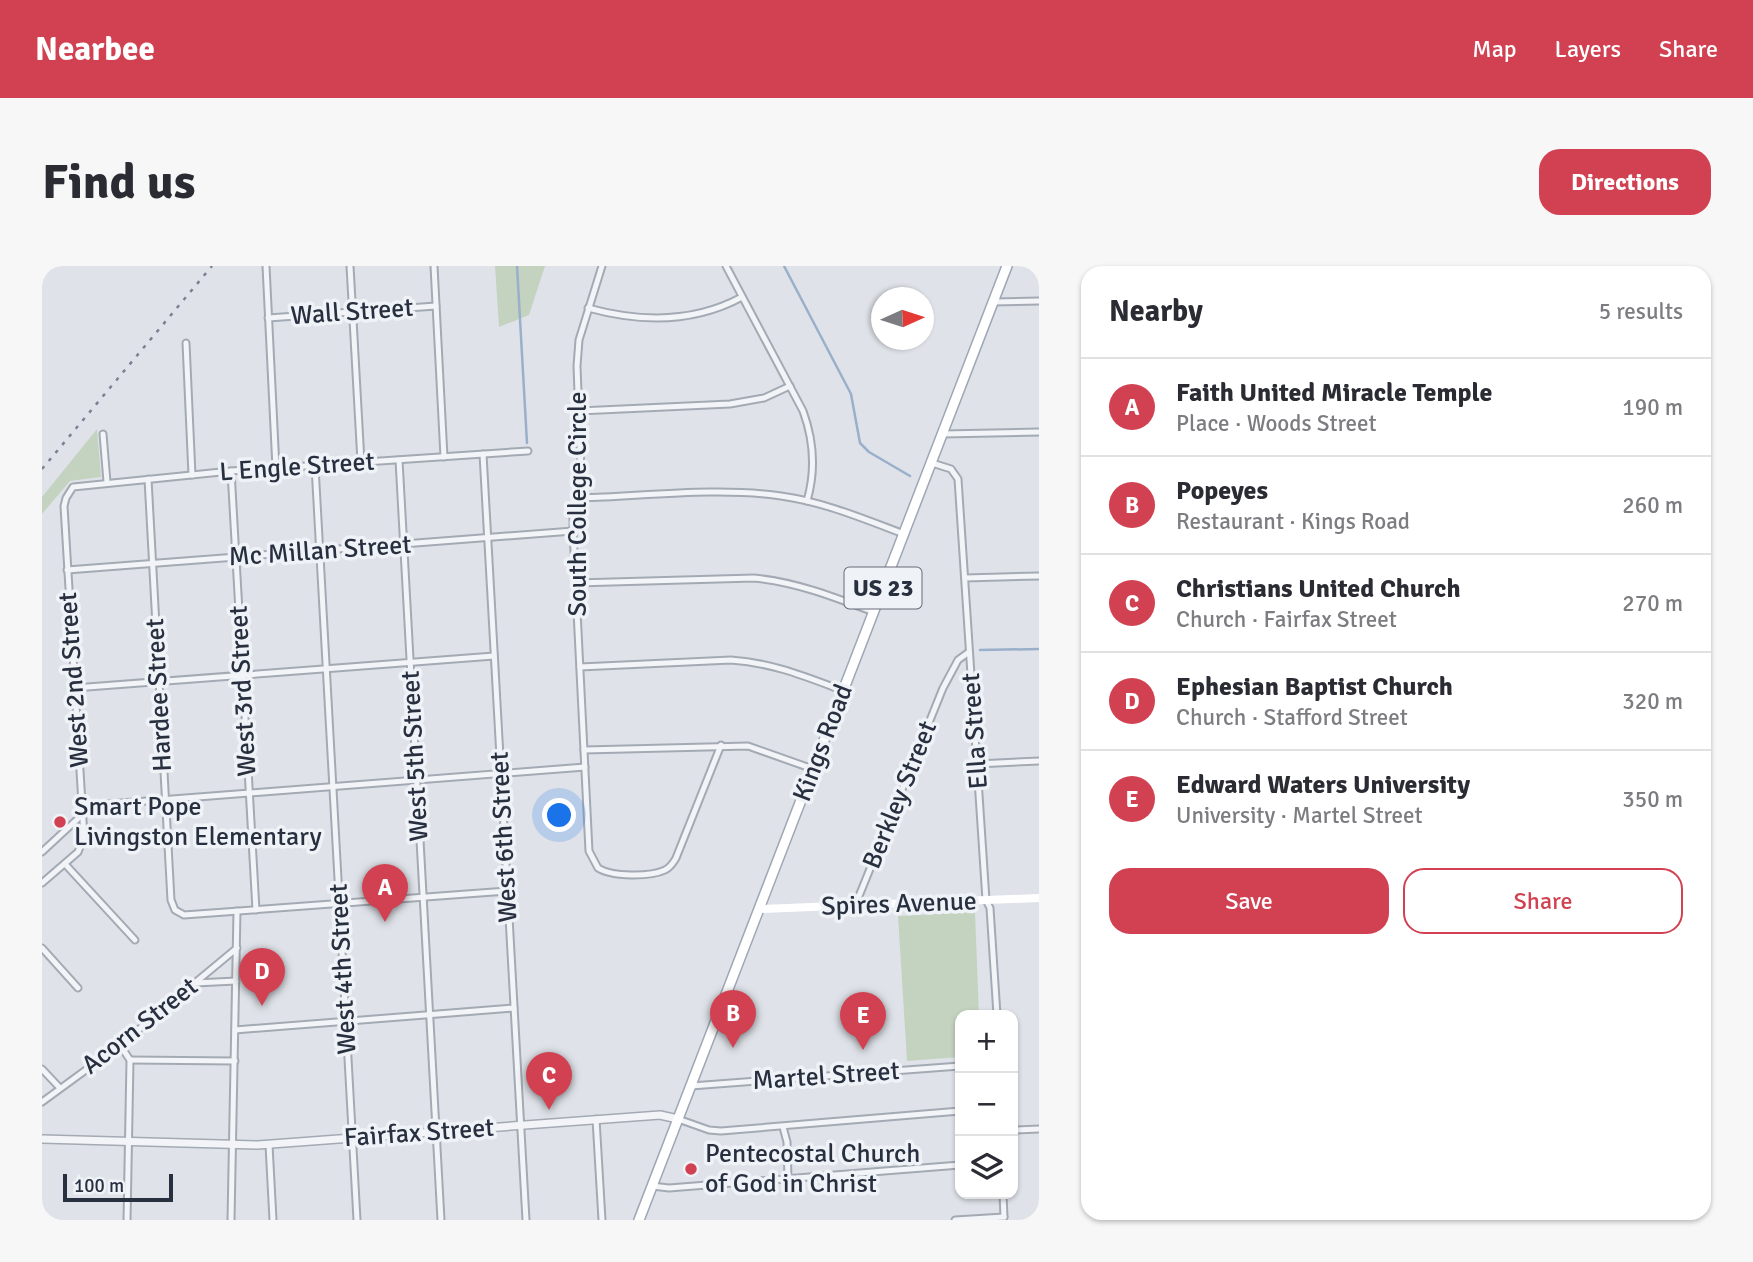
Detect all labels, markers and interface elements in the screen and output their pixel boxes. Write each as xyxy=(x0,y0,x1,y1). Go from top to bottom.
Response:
text: Nearbee xyxy=(35,29,155,70)
text: Map xyxy=(1472,34,1517,64)
text: Layers xyxy=(1555,34,1621,64)
text: Share xyxy=(1659,34,1718,64)
button: Directions xyxy=(1539,149,1711,215)
text: Find us xyxy=(42,152,195,212)
north arrow xyxy=(871,287,934,350)
street label: Wall Street xyxy=(290,292,414,332)
text: Nearby xyxy=(1109,293,1203,330)
text: 5 results xyxy=(1599,297,1683,326)
text: Faith United Miracle Temple xyxy=(1176,377,1492,409)
street label: South College Circle xyxy=(562,392,594,616)
text: A xyxy=(1125,393,1139,422)
text: 190 m xyxy=(1622,393,1683,422)
text: Place · Woods Street xyxy=(1176,409,1377,438)
street label: L Engle Street xyxy=(218,446,376,488)
text: Popeyes xyxy=(1176,475,1268,507)
text: B xyxy=(1125,491,1139,520)
text: 260 m xyxy=(1622,491,1683,520)
text: Restaurant · Kings Road xyxy=(1176,507,1410,536)
street label: Mc Millan Street xyxy=(228,529,412,573)
road number: US 23 xyxy=(844,568,922,608)
text: Christians United Church xyxy=(1176,573,1461,605)
text: C xyxy=(1125,589,1139,618)
text: 270 m xyxy=(1622,589,1683,618)
street label: West 2nd Street xyxy=(52,591,96,769)
street label: West 3rd Street xyxy=(223,605,263,777)
text: Church · Fairfax Street xyxy=(1176,605,1397,634)
street label: Hardee Street xyxy=(139,618,179,772)
street label: West 5th Street xyxy=(395,670,435,842)
text: Ephesian Baptist Church xyxy=(1176,671,1453,703)
street label: Ella Street xyxy=(955,672,995,790)
street label: Kings Road xyxy=(786,680,860,806)
text: D xyxy=(1124,687,1140,716)
text: 320 m xyxy=(1622,687,1683,716)
text: Church · Stafford Street xyxy=(1176,703,1408,732)
street label: Berkley Street xyxy=(856,716,944,874)
street label: West 6th Street xyxy=(484,751,524,923)
text: Edward Waters University xyxy=(1176,769,1470,801)
text: E xyxy=(1125,785,1139,814)
text: 350 m xyxy=(1622,785,1683,814)
place label: Smart Pope Livingston Elementary xyxy=(74,791,322,853)
your location xyxy=(542,798,576,832)
text: University · Martel Street xyxy=(1176,801,1423,830)
marker: Smart Pope Livingston Elementary xyxy=(52,814,68,830)
pin: A xyxy=(362,864,408,922)
button: Save xyxy=(1109,868,1389,934)
button: Share xyxy=(1403,868,1683,934)
street label: West 4th Street xyxy=(323,883,363,1055)
street label: Spires Avenue xyxy=(821,885,977,923)
pin: D xyxy=(239,948,285,1006)
street label: Acorn Street xyxy=(76,971,204,1081)
pin: B xyxy=(710,990,756,1048)
pin: E xyxy=(840,992,886,1050)
map controls xyxy=(955,1010,1018,1199)
button: + xyxy=(955,1010,1018,1073)
pin: C xyxy=(526,1052,572,1110)
street label: Martel Street xyxy=(751,1055,901,1097)
button: − xyxy=(955,1073,1018,1136)
street label: Fairfax Street xyxy=(343,1112,495,1154)
button: layers xyxy=(955,1136,1018,1199)
place label: Pentecostal Church of God in Christ xyxy=(705,1138,920,1200)
marker: Pentecostal Church of God in Christ xyxy=(683,1161,699,1177)
scale bar xyxy=(63,1171,173,1203)
text: 100 m xyxy=(74,1174,124,1198)

